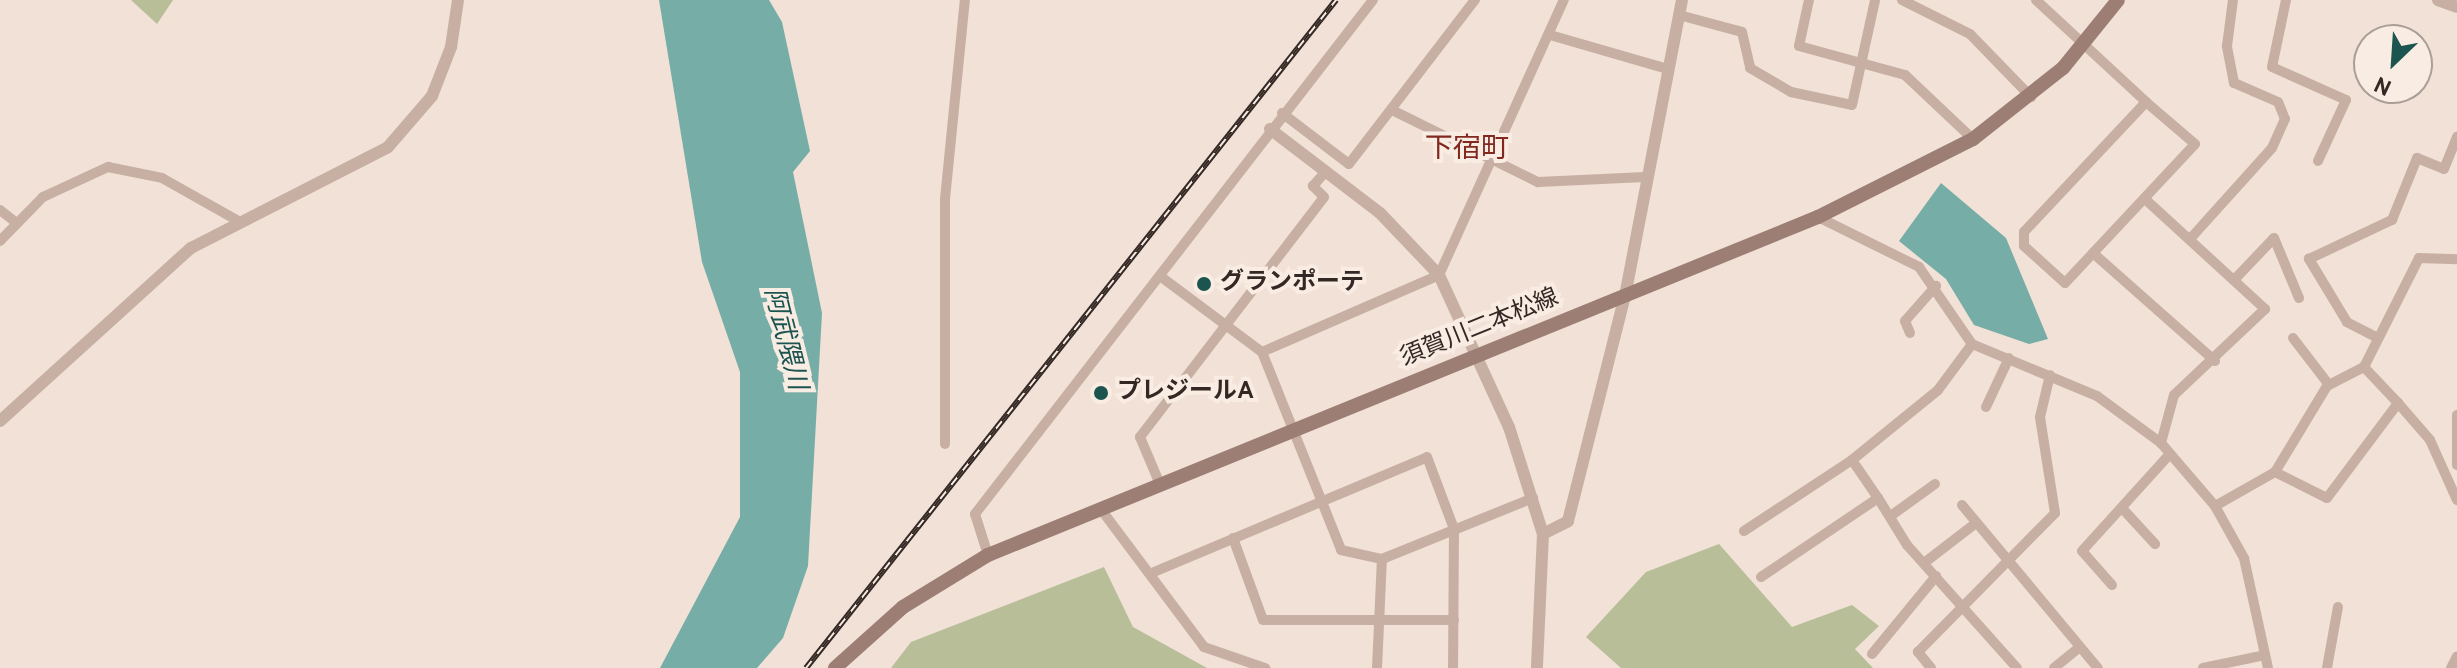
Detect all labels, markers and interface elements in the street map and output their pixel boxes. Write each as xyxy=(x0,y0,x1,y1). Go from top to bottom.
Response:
north arrow xyxy=(2353,24,2433,104)
text: N xyxy=(2371,69,2396,100)
district label: 下宿町 xyxy=(1425,133,1509,167)
place label: グランポーテ xyxy=(1220,270,1364,298)
marker: グランポーテ xyxy=(1195,275,1213,293)
street label: 須賀川二本松線 xyxy=(1397,284,1563,374)
water label: 阿武隈川 xyxy=(756,285,812,393)
place label: プレジールA xyxy=(1117,379,1254,407)
marker: プレジールA xyxy=(1092,384,1110,402)

